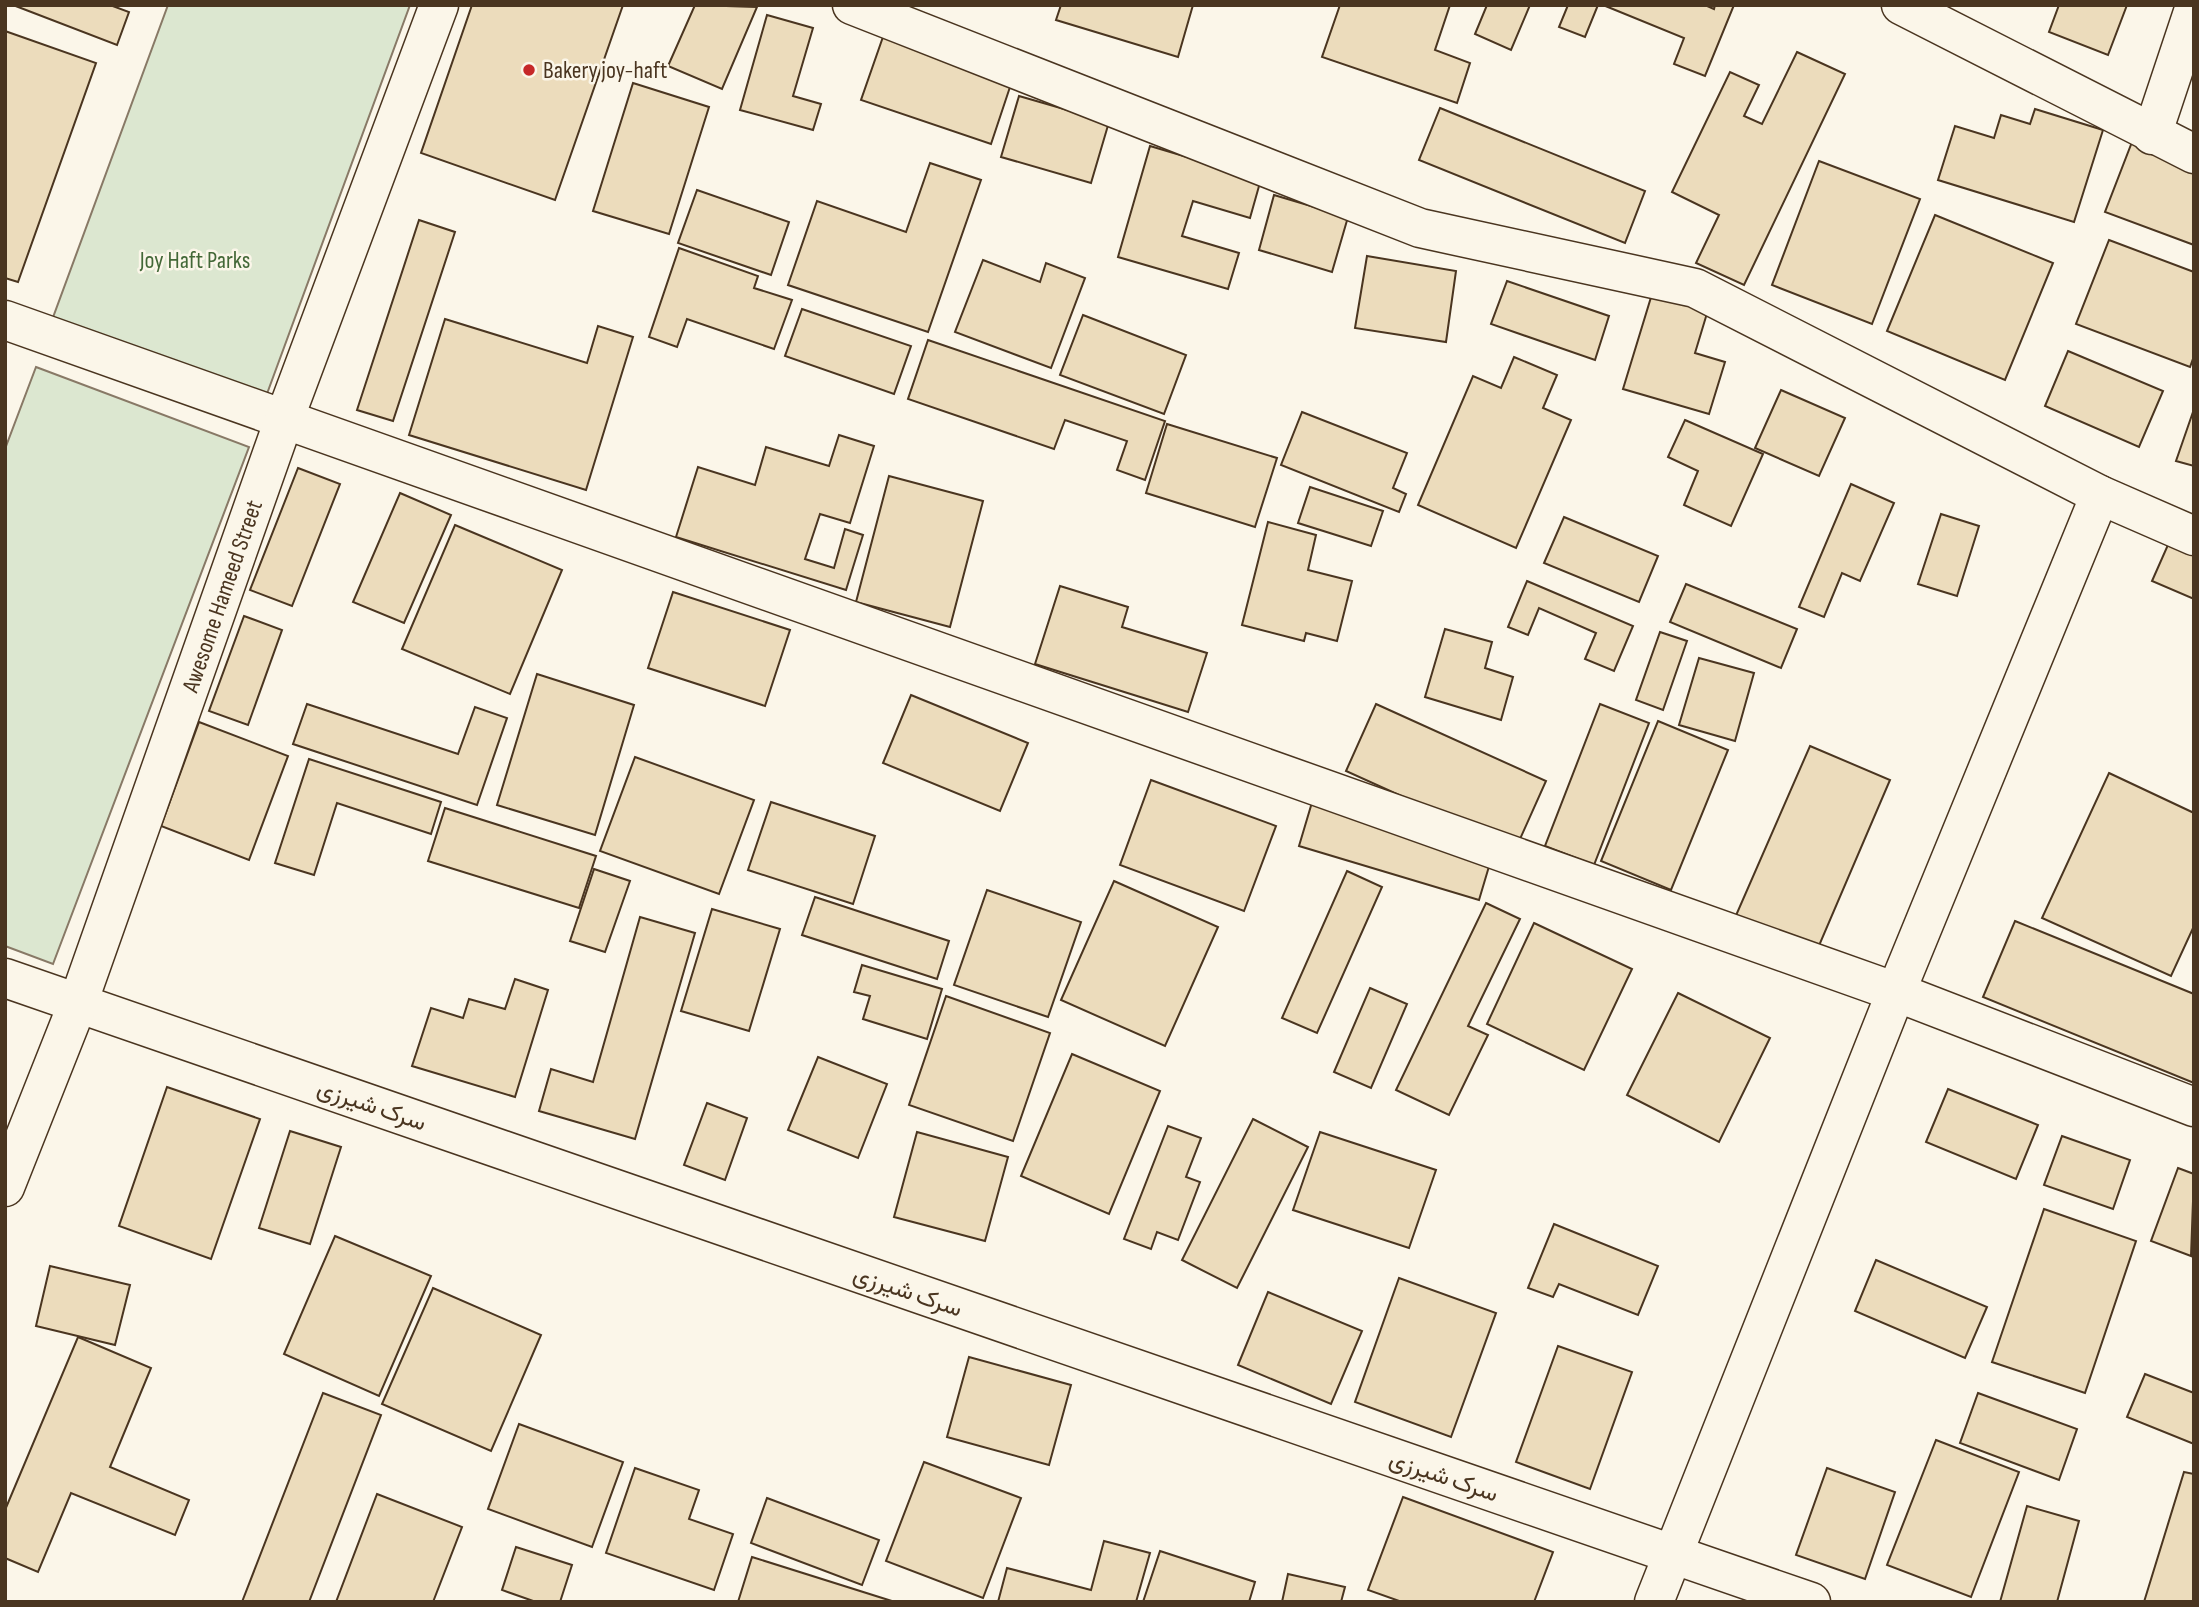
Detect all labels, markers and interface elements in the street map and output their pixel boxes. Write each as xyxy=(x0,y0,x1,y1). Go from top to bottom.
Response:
place label: Bakery joy-haft xyxy=(543,56,667,85)
marker: Bakery joy-haft xyxy=(521,62,537,78)
park label: Joy Haft Parks xyxy=(139,246,250,275)
street label: Awesome Hameed Street xyxy=(176,496,269,697)
street label: سرک شیرزی xyxy=(314,1073,430,1138)
street label: سرک شیرزی xyxy=(850,1259,966,1324)
street label: سرک شیرزی xyxy=(1386,1444,1502,1509)

